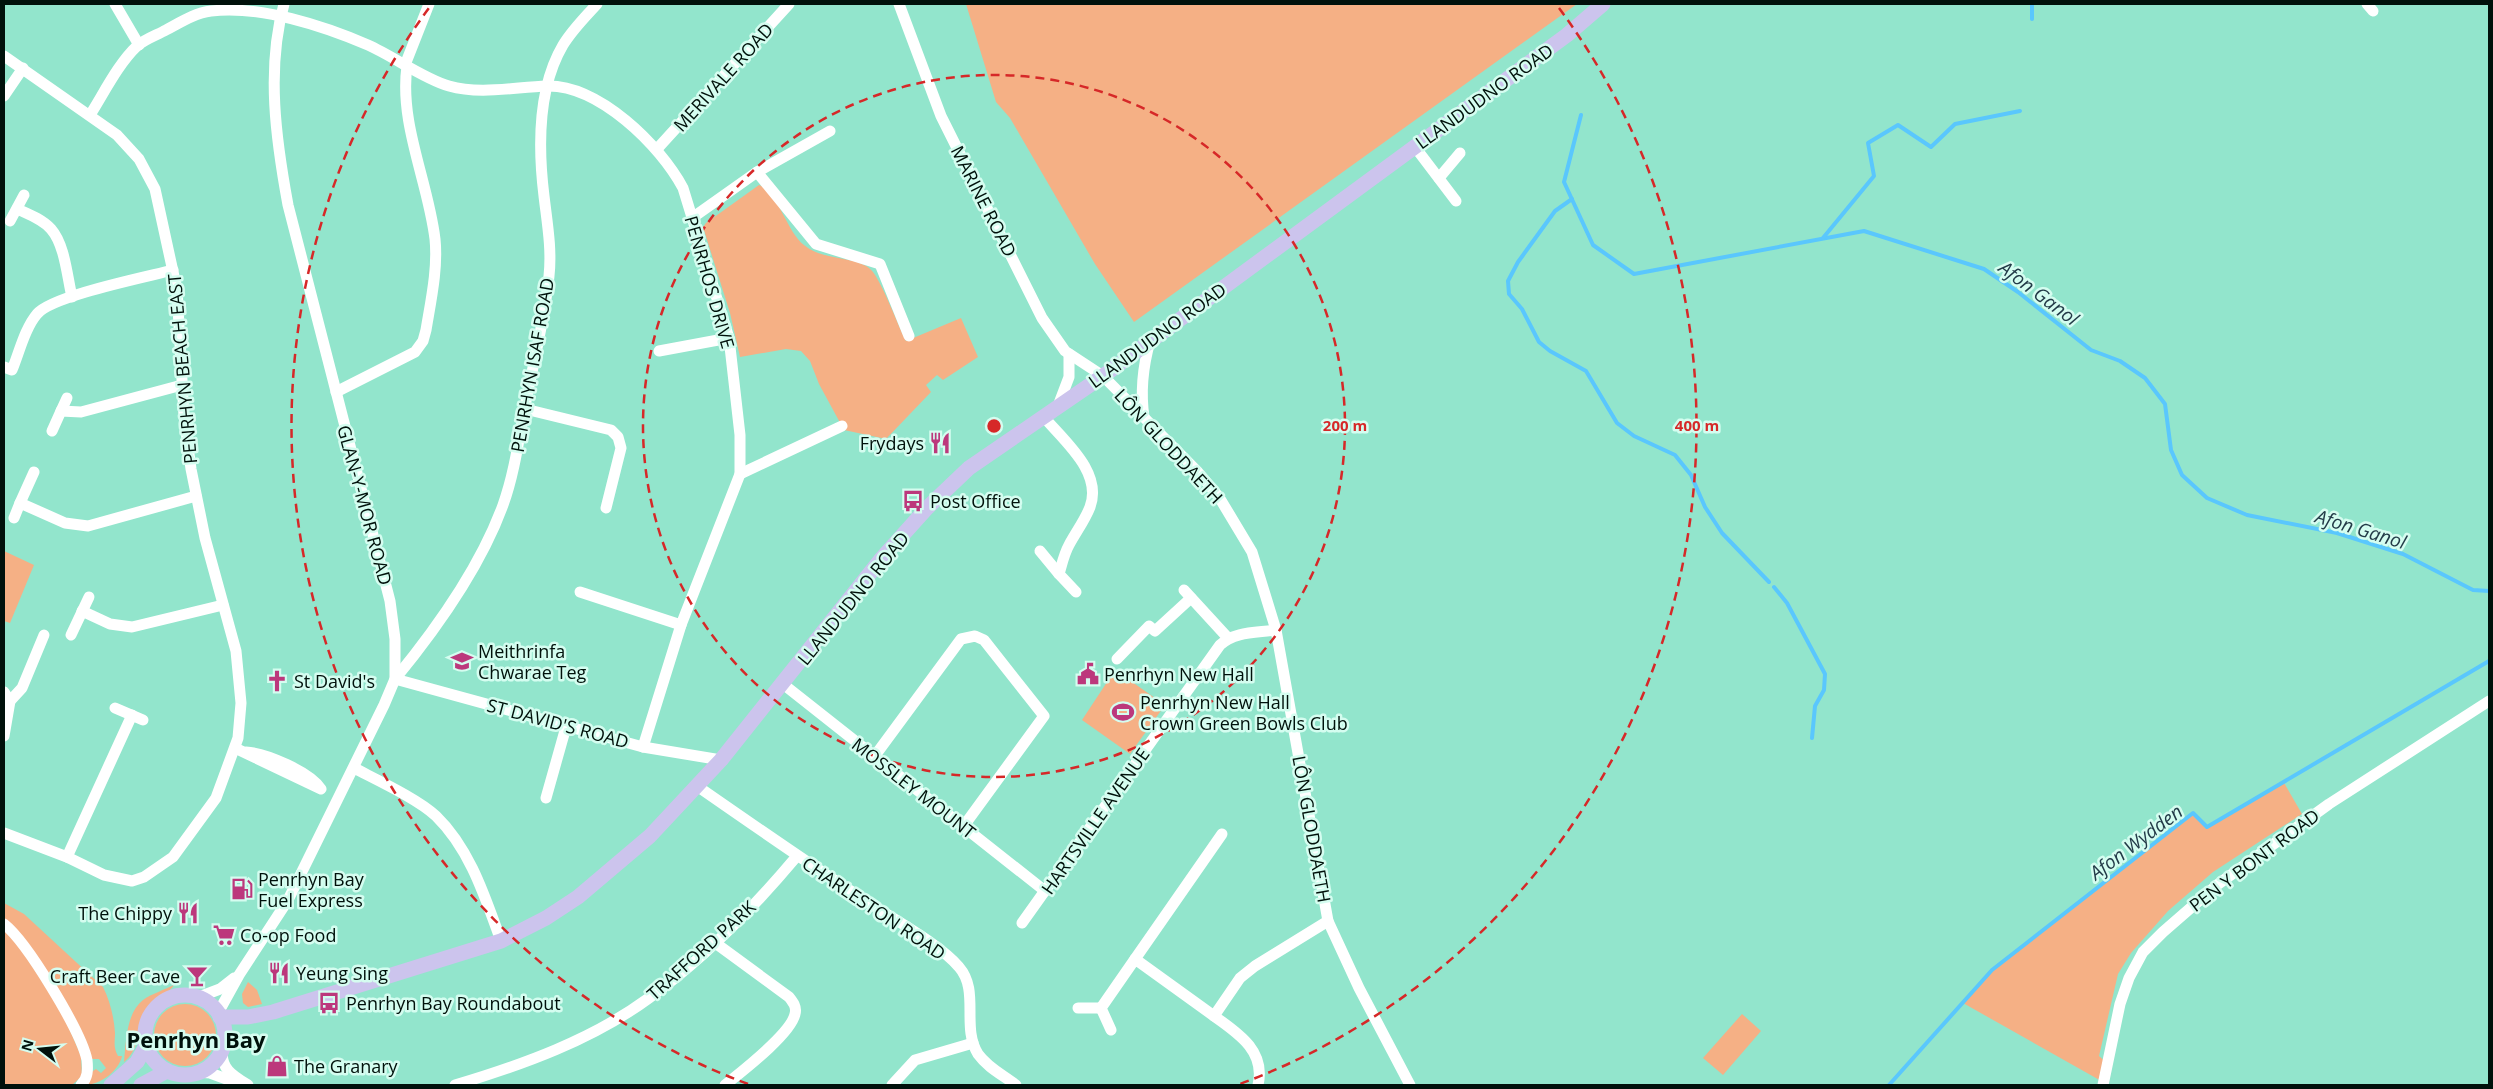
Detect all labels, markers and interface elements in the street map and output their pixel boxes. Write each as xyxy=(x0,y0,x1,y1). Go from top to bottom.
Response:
street label: MERIVALE ROAD xyxy=(668,18,778,136)
street label: LLANDUDNO ROAD xyxy=(1410,38,1558,154)
street label: MARINE ROAD xyxy=(946,141,1022,261)
street label: PENRHOS DRIVE xyxy=(680,213,740,351)
water label: Afon Ganol xyxy=(1992,253,2085,332)
street label: PENRHYN BEACH EAST xyxy=(162,273,202,465)
street label: PENRHYN ISAF ROAD xyxy=(505,276,559,454)
street label: LLANDUDNO ROAD xyxy=(1083,277,1231,393)
street label: LÔN GLODDAETH xyxy=(1109,383,1229,509)
text: 200 m xyxy=(1323,415,1367,435)
text: 400 m xyxy=(1675,415,1719,435)
centre of rings xyxy=(985,417,1003,435)
street label: GLAN-Y-MOR ROAD xyxy=(332,422,398,588)
restaurant icon: Frydays xyxy=(927,430,953,456)
place label: Frydays xyxy=(860,431,924,455)
bus stop icon: Post Office xyxy=(900,488,926,514)
place label: Post Office xyxy=(930,489,1021,513)
water label: Afon Ganol xyxy=(2311,502,2411,555)
street label: LLANDUDNO ROAD xyxy=(792,526,914,670)
place label: Meithrinfa Chwarae Teg xyxy=(478,639,586,684)
school or university icon: Meithrinfa Chwarae Teg xyxy=(449,648,475,674)
public building icon: Penrhyn New Hall xyxy=(1075,661,1101,687)
place label: Penrhyn New Hall xyxy=(1104,662,1254,686)
church icon: St David's xyxy=(264,668,290,694)
place label: St David's xyxy=(294,669,375,693)
place label: Penrhyn New Hall Crown Green Bowls Club xyxy=(1140,690,1348,735)
street label: ST DAVID'S ROAD xyxy=(484,693,632,753)
sports icon: Penrhyn New Hall Crown Green Bowls Club xyxy=(1110,699,1136,725)
street label: MOSSLEY MOUNT xyxy=(847,732,981,844)
street label: HARTSVILLE AVENUE xyxy=(1035,743,1155,899)
street label: LÔN GLODDAETH xyxy=(1287,754,1337,904)
water label: Afon Wydden xyxy=(2082,798,2188,887)
street label: PEN Y BONT ROAD xyxy=(2184,803,2324,917)
street label: CHARLESTON ROAD xyxy=(798,851,950,965)
place label: Penrhyn Bay Fuel Express xyxy=(258,867,365,912)
fuel station icon: Penrhyn Bay Fuel Express xyxy=(229,876,255,902)
street label: TRAFFORD PARK xyxy=(642,894,761,1005)
restaurant icon: The Chippy xyxy=(175,900,201,926)
place label: The Chippy xyxy=(78,901,173,925)
supermarket icon: Co-op Food xyxy=(211,922,237,948)
place label: Co-op Food xyxy=(240,923,336,947)
restaurant icon: Yeung Sing xyxy=(266,960,292,986)
place label: Yeung Sing xyxy=(296,961,388,985)
bar icon: Craft Beer Cave xyxy=(184,963,210,989)
place label: Craft Beer Cave xyxy=(50,964,180,988)
bus stop icon: Penrhyn Bay Roundabout xyxy=(316,990,342,1016)
place label: Penrhyn Bay Roundabout xyxy=(346,991,561,1015)
north arrow xyxy=(15,1024,65,1074)
district label: Penrhyn Bay xyxy=(127,1024,266,1054)
text: N xyxy=(16,1037,38,1053)
shop icon: The Granary xyxy=(264,1053,290,1079)
place label: The Granary xyxy=(294,1054,399,1078)

